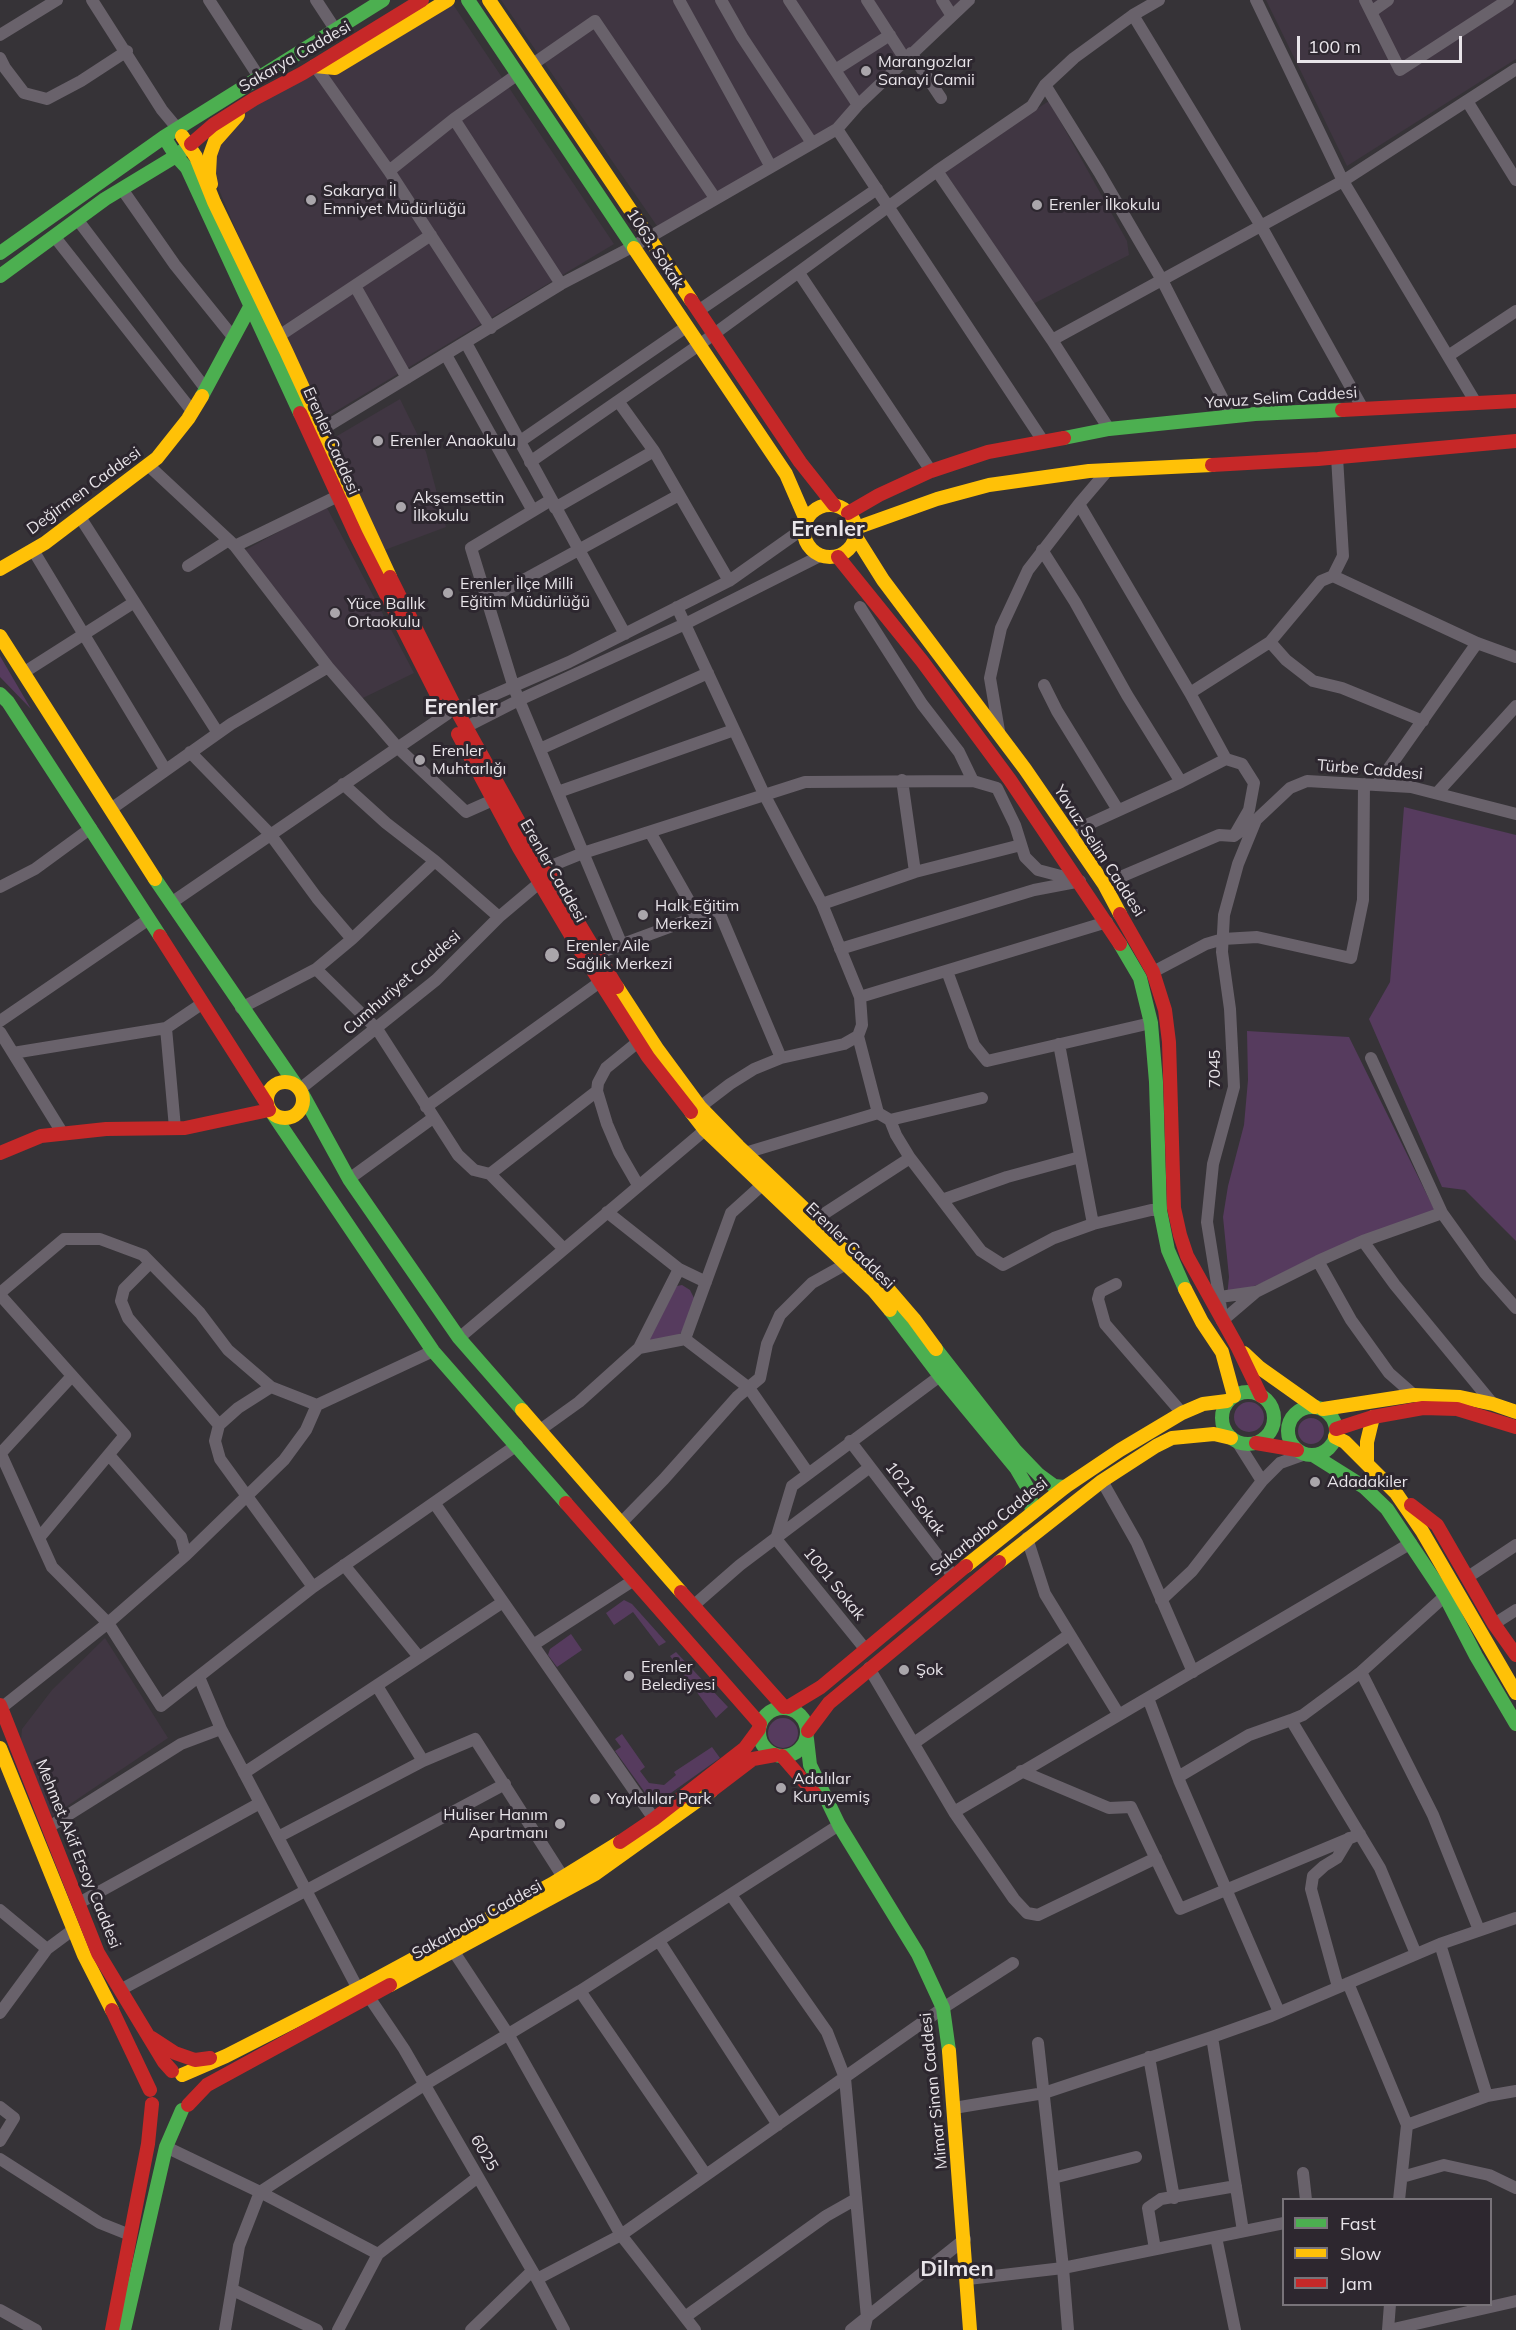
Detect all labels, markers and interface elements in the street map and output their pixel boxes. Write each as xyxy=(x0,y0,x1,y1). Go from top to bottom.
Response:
street label: Sakarya Caddesi xyxy=(236,17,354,97)
scale bar xyxy=(1300,24,1465,62)
text: 100 m xyxy=(1308,35,1361,58)
place label: Marangozlar Sanayi Camii xyxy=(878,52,975,90)
marker: Marangozlar Sanayi Camii xyxy=(859,64,873,78)
place label: Sakarya İl Emniyet Müdürlüğü xyxy=(323,181,466,219)
marker: Sakarya İl Emniyet Müdürlüğü xyxy=(304,193,318,207)
place label: Erenler İlkokulu xyxy=(1049,195,1160,215)
marker: Erenler İlkokulu xyxy=(1030,198,1044,212)
street label: 1063. Sokak xyxy=(622,205,688,293)
street label: Yavuz Selim Caddesi xyxy=(1204,383,1358,413)
street label: Erenler Caddesi xyxy=(299,384,363,498)
place label: Erenler Anaokulu xyxy=(390,431,516,451)
marker: Erenler Anaokulu xyxy=(371,434,385,448)
street label: Değirmen Caddesi xyxy=(23,443,145,539)
place label: Akşemsettin İlkokulu xyxy=(413,488,504,526)
marker: Akşemsettin İlkokulu xyxy=(394,500,408,514)
district label: Erenler xyxy=(791,516,865,542)
place label: Erenler İlçe Milli Eğitim Müdürlüğü xyxy=(460,574,590,612)
marker: Erenler İlçe Milli Eğitim Müdürlüğü xyxy=(441,586,455,600)
place label: Yüce Ballık Ortaokulu xyxy=(347,594,426,632)
marker: Yüce Ballık Ortaokulu xyxy=(328,606,342,620)
district label: Erenler xyxy=(424,694,498,720)
place label: Erenler Muhtarlığı xyxy=(432,741,506,779)
marker: Erenler Muhtarlığı xyxy=(413,753,427,767)
street label: Türbe Caddesi xyxy=(1316,756,1424,784)
street label: Yavuz Selim Caddesi xyxy=(1049,782,1149,920)
street label: Erenler Caddesi xyxy=(516,816,590,926)
place label: Halk Eğitim Merkezi xyxy=(655,896,739,934)
marker: Halk Eğitim Merkezi xyxy=(636,908,650,922)
street label: Cumhuriyet Caddesi xyxy=(339,927,465,1039)
place label: Erenler Aile Sağlık Merkezi xyxy=(566,936,672,974)
marker: Erenler Aile Sağlık Merkezi xyxy=(543,946,561,964)
street label: 7045 xyxy=(1205,1050,1225,1088)
street label: Erenler Caddesi xyxy=(802,1199,898,1293)
street label: 1021 Sokak xyxy=(881,1458,949,1540)
place label: Adadakiler xyxy=(1327,1472,1407,1492)
street label: Sakarbaba Caddesi xyxy=(926,1474,1052,1580)
marker: Adadakiler xyxy=(1308,1475,1322,1489)
street label: 1001 Sokak xyxy=(799,1544,869,1624)
place label: Erenler Belediyesi xyxy=(641,1657,715,1695)
place label: Şok xyxy=(916,1660,943,1680)
marker: Şok xyxy=(897,1663,911,1677)
marker: Erenler Belediyesi xyxy=(622,1669,636,1683)
street label: Mehmet Akif Ersoy Caddesi xyxy=(31,1757,125,1951)
place label: Adalılar Kuruyemiş xyxy=(793,1769,870,1807)
marker: Adalılar Kuruyemiş xyxy=(774,1781,788,1795)
place label: Yaylalılar Park xyxy=(607,1789,712,1809)
marker: Yaylalılar Park xyxy=(588,1792,602,1806)
place label: Huliser Hanım Apartmanı xyxy=(443,1805,548,1843)
marker: Huliser Hanım Apartmanı xyxy=(553,1817,567,1831)
street label: Sakarbaba Caddesi xyxy=(409,1876,545,1964)
street label: Mimar Sinan Caddesi xyxy=(916,2012,952,2170)
street label: 6025 xyxy=(466,2132,502,2174)
legend xyxy=(1282,2198,1492,2306)
text: Fast xyxy=(1340,2212,1376,2235)
text: Slow xyxy=(1340,2242,1381,2265)
district label: Dilmen xyxy=(920,2256,994,2282)
text: Jam xyxy=(1340,2272,1373,2295)

